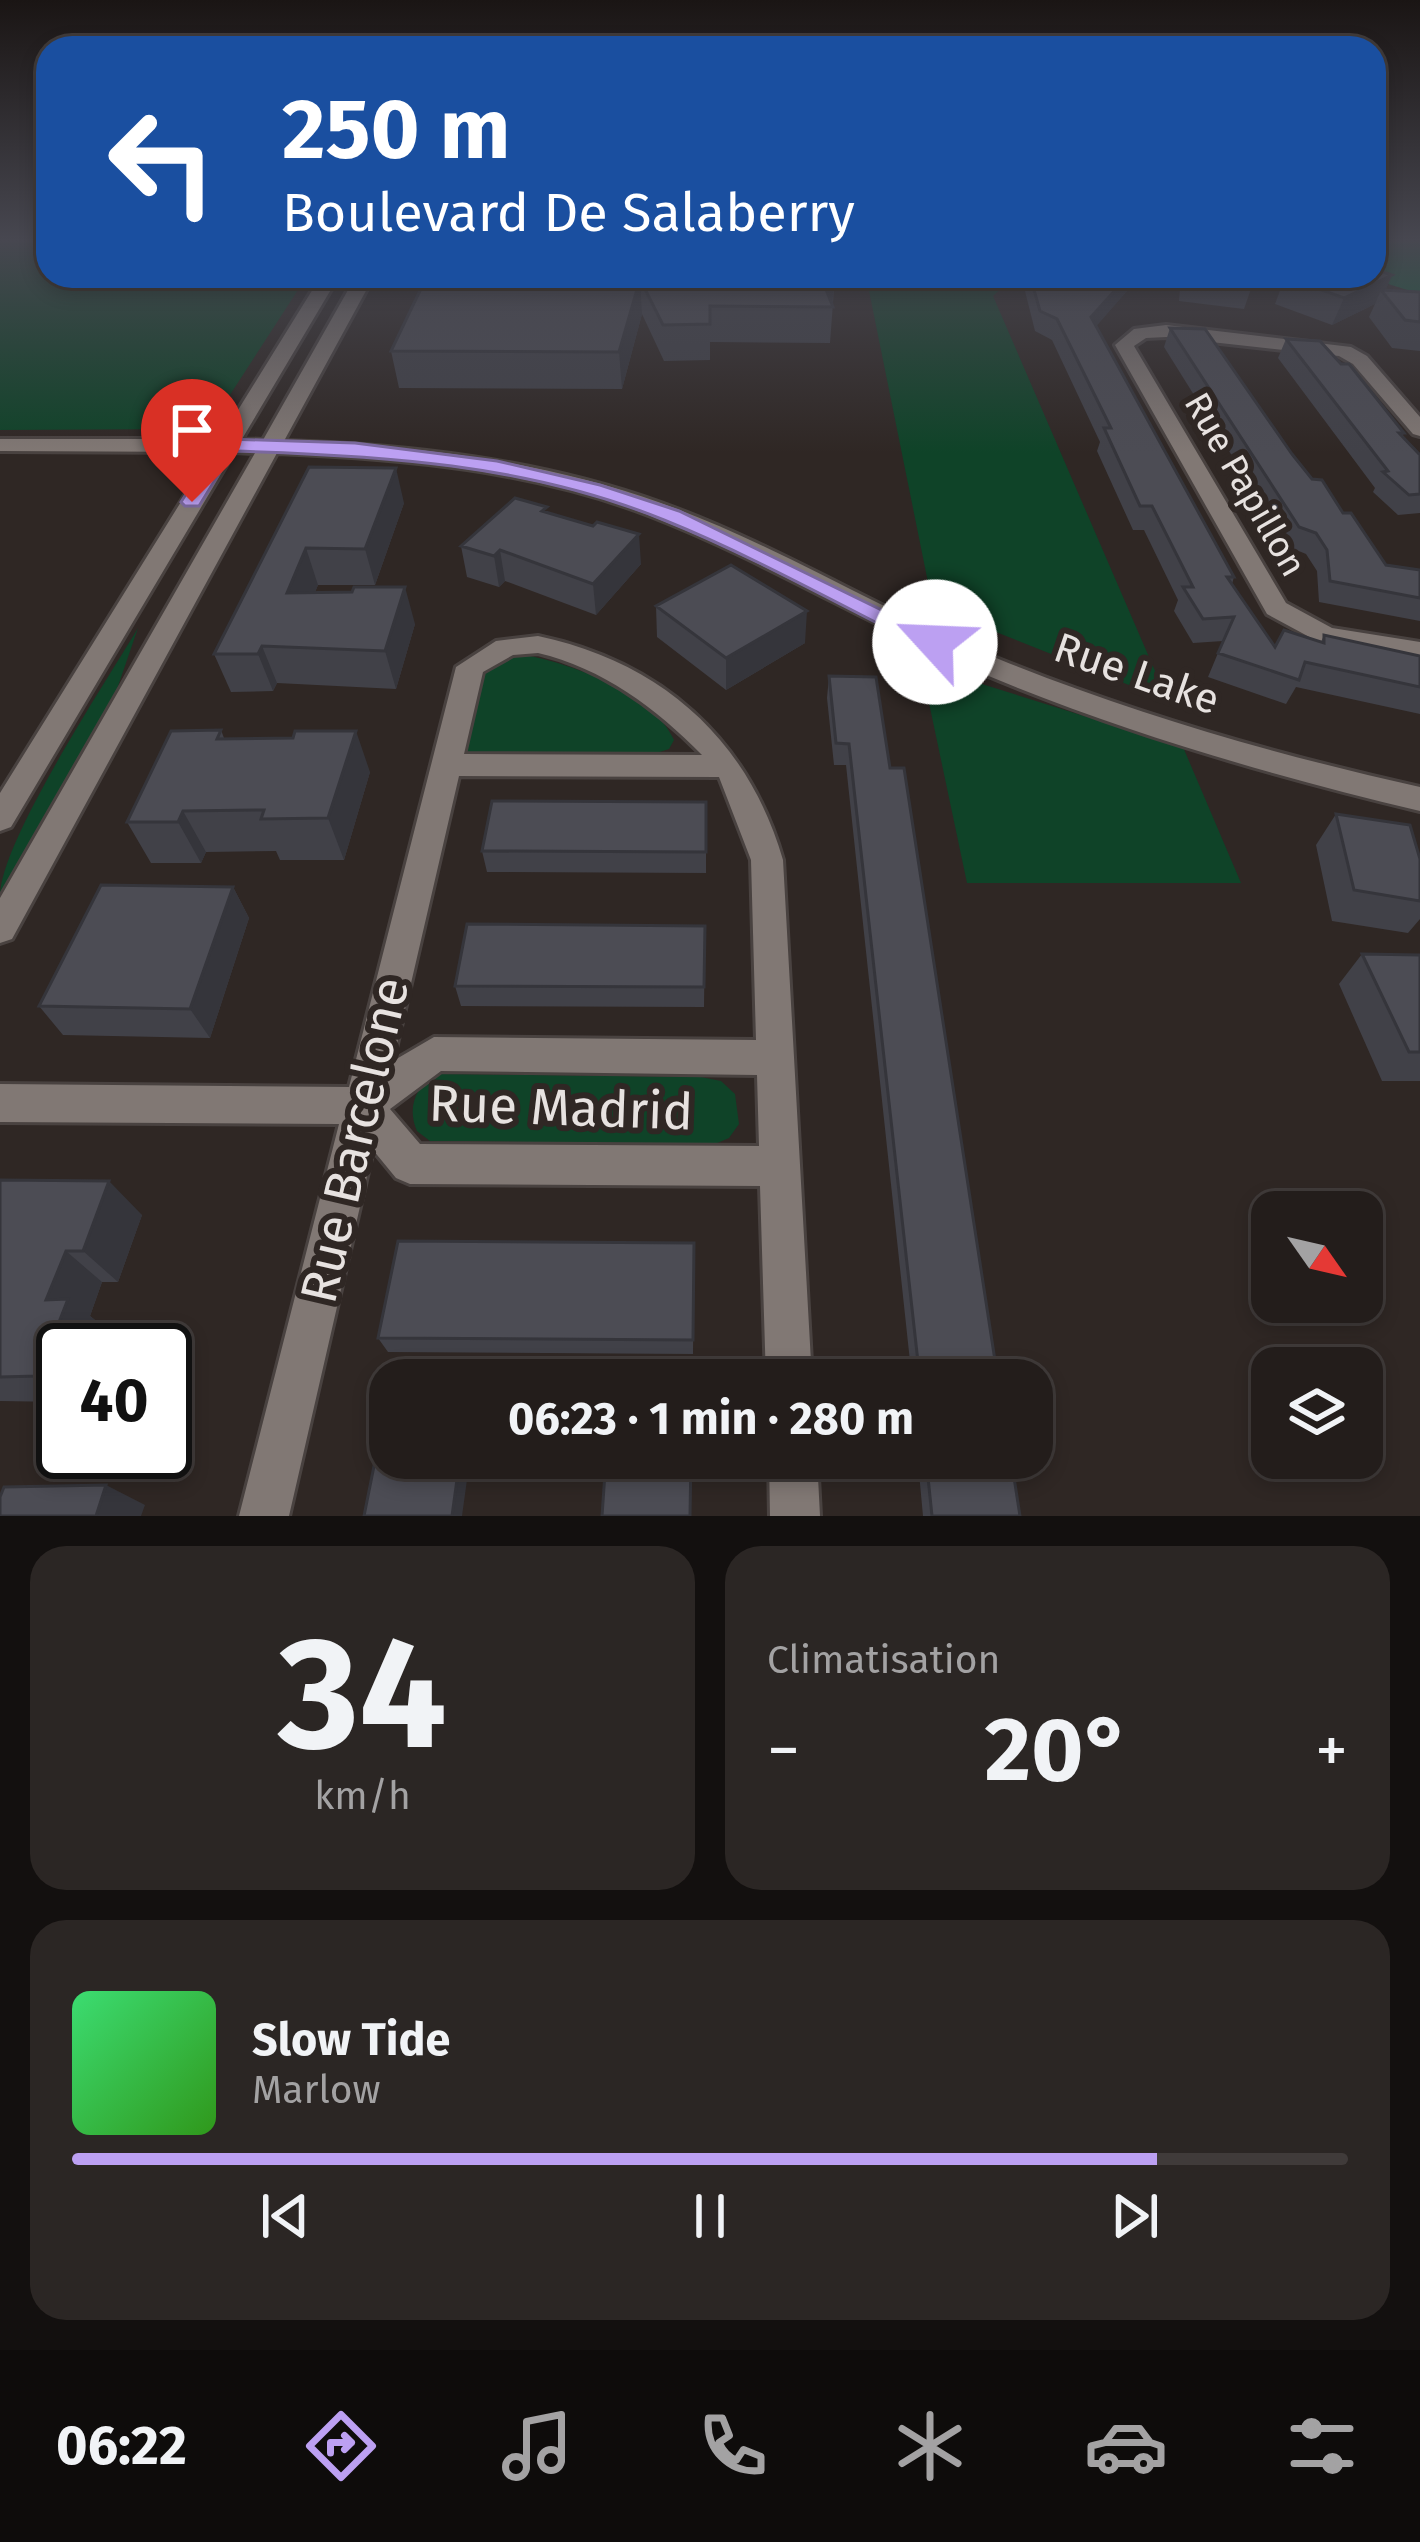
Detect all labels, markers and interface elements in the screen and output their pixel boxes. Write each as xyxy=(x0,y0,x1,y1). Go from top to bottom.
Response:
text: 250 m xyxy=(282,79,510,180)
icon: left xyxy=(84,84,240,240)
text: Boulevard De Salaberry xyxy=(282,181,855,245)
pin xyxy=(141,379,243,502)
street label: Rue Papillon xyxy=(1175,385,1315,584)
icon: arrive xyxy=(159,397,225,463)
position arrow xyxy=(872,579,998,705)
street label: Rue Lake xyxy=(1048,622,1226,725)
street label: Rue Barcelone xyxy=(287,971,423,1309)
street label: Rue Madrid xyxy=(428,1072,694,1144)
north arrow xyxy=(1251,1191,1383,1323)
map controls xyxy=(1251,1191,1383,1479)
speed limit sign: 40 xyxy=(36,1323,192,1479)
button: layers xyxy=(1251,1347,1383,1479)
text: 06:23 · 1 min · 280 m xyxy=(508,1392,914,1446)
text: 34 xyxy=(278,1601,447,1788)
text: Climatisation xyxy=(767,1637,1000,1683)
text: 20° xyxy=(984,1696,1131,1804)
text: − xyxy=(767,1711,800,1790)
text: + xyxy=(1315,1711,1348,1790)
text: km/h xyxy=(314,1773,411,1819)
text: Slow Tide xyxy=(252,2013,450,2067)
text: Marlow xyxy=(252,2067,381,2113)
icon: previous xyxy=(252,2183,318,2249)
icon: pause xyxy=(677,2183,743,2249)
icon: next xyxy=(1102,2183,1168,2249)
icon: directions xyxy=(299,2404,383,2488)
icon: music xyxy=(495,2404,579,2488)
icon: phone xyxy=(691,2404,775,2488)
icon: climate xyxy=(888,2404,972,2488)
icon: car xyxy=(1084,2404,1168,2488)
icon: filters xyxy=(1280,2404,1364,2488)
text: 06:22 xyxy=(56,2414,187,2478)

